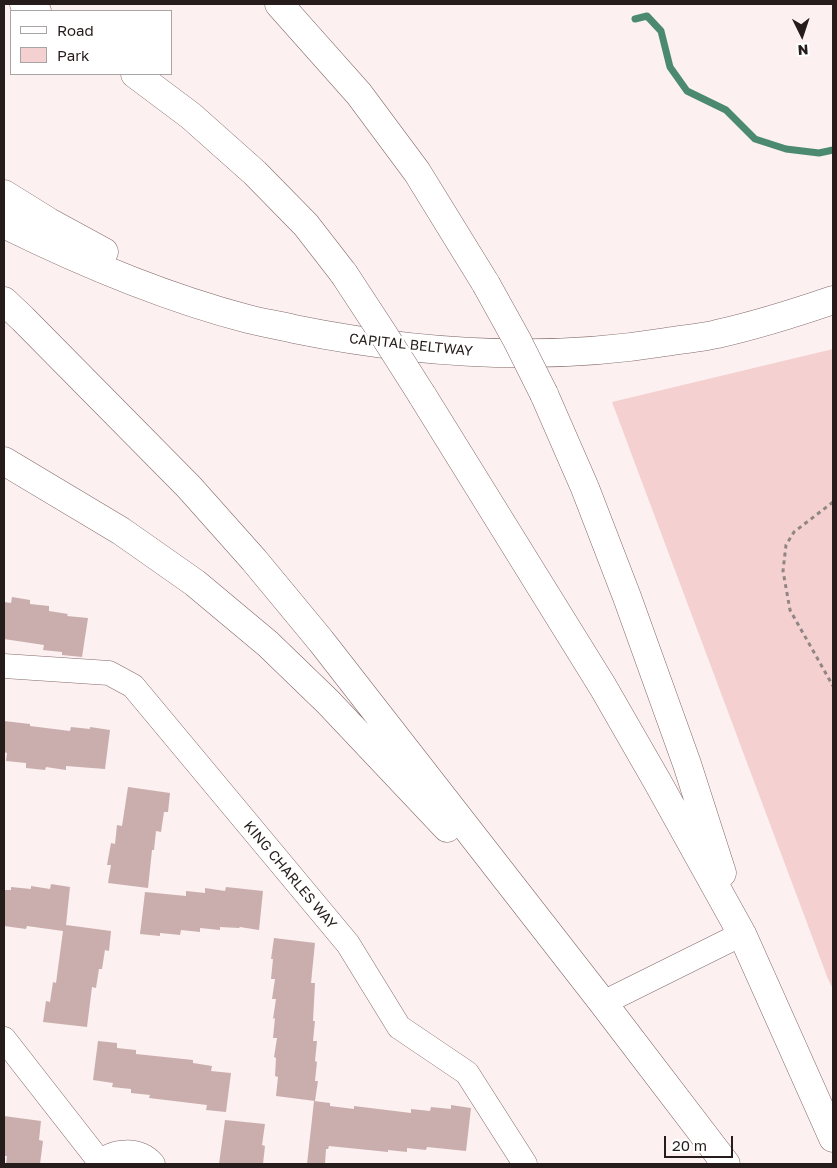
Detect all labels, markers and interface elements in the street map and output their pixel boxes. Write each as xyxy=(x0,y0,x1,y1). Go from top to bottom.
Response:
legend xyxy=(10,10,172,75)
north arrow xyxy=(777,10,827,60)
text: Road xyxy=(57,21,94,39)
text: N xyxy=(797,42,809,59)
text: Park xyxy=(57,46,89,64)
street label: CAPITAL BELTWAY xyxy=(348,330,474,360)
street label: KING CHARLES WAY xyxy=(240,818,340,932)
scale bar xyxy=(667,1126,736,1158)
text: 20 m xyxy=(672,1136,707,1154)

